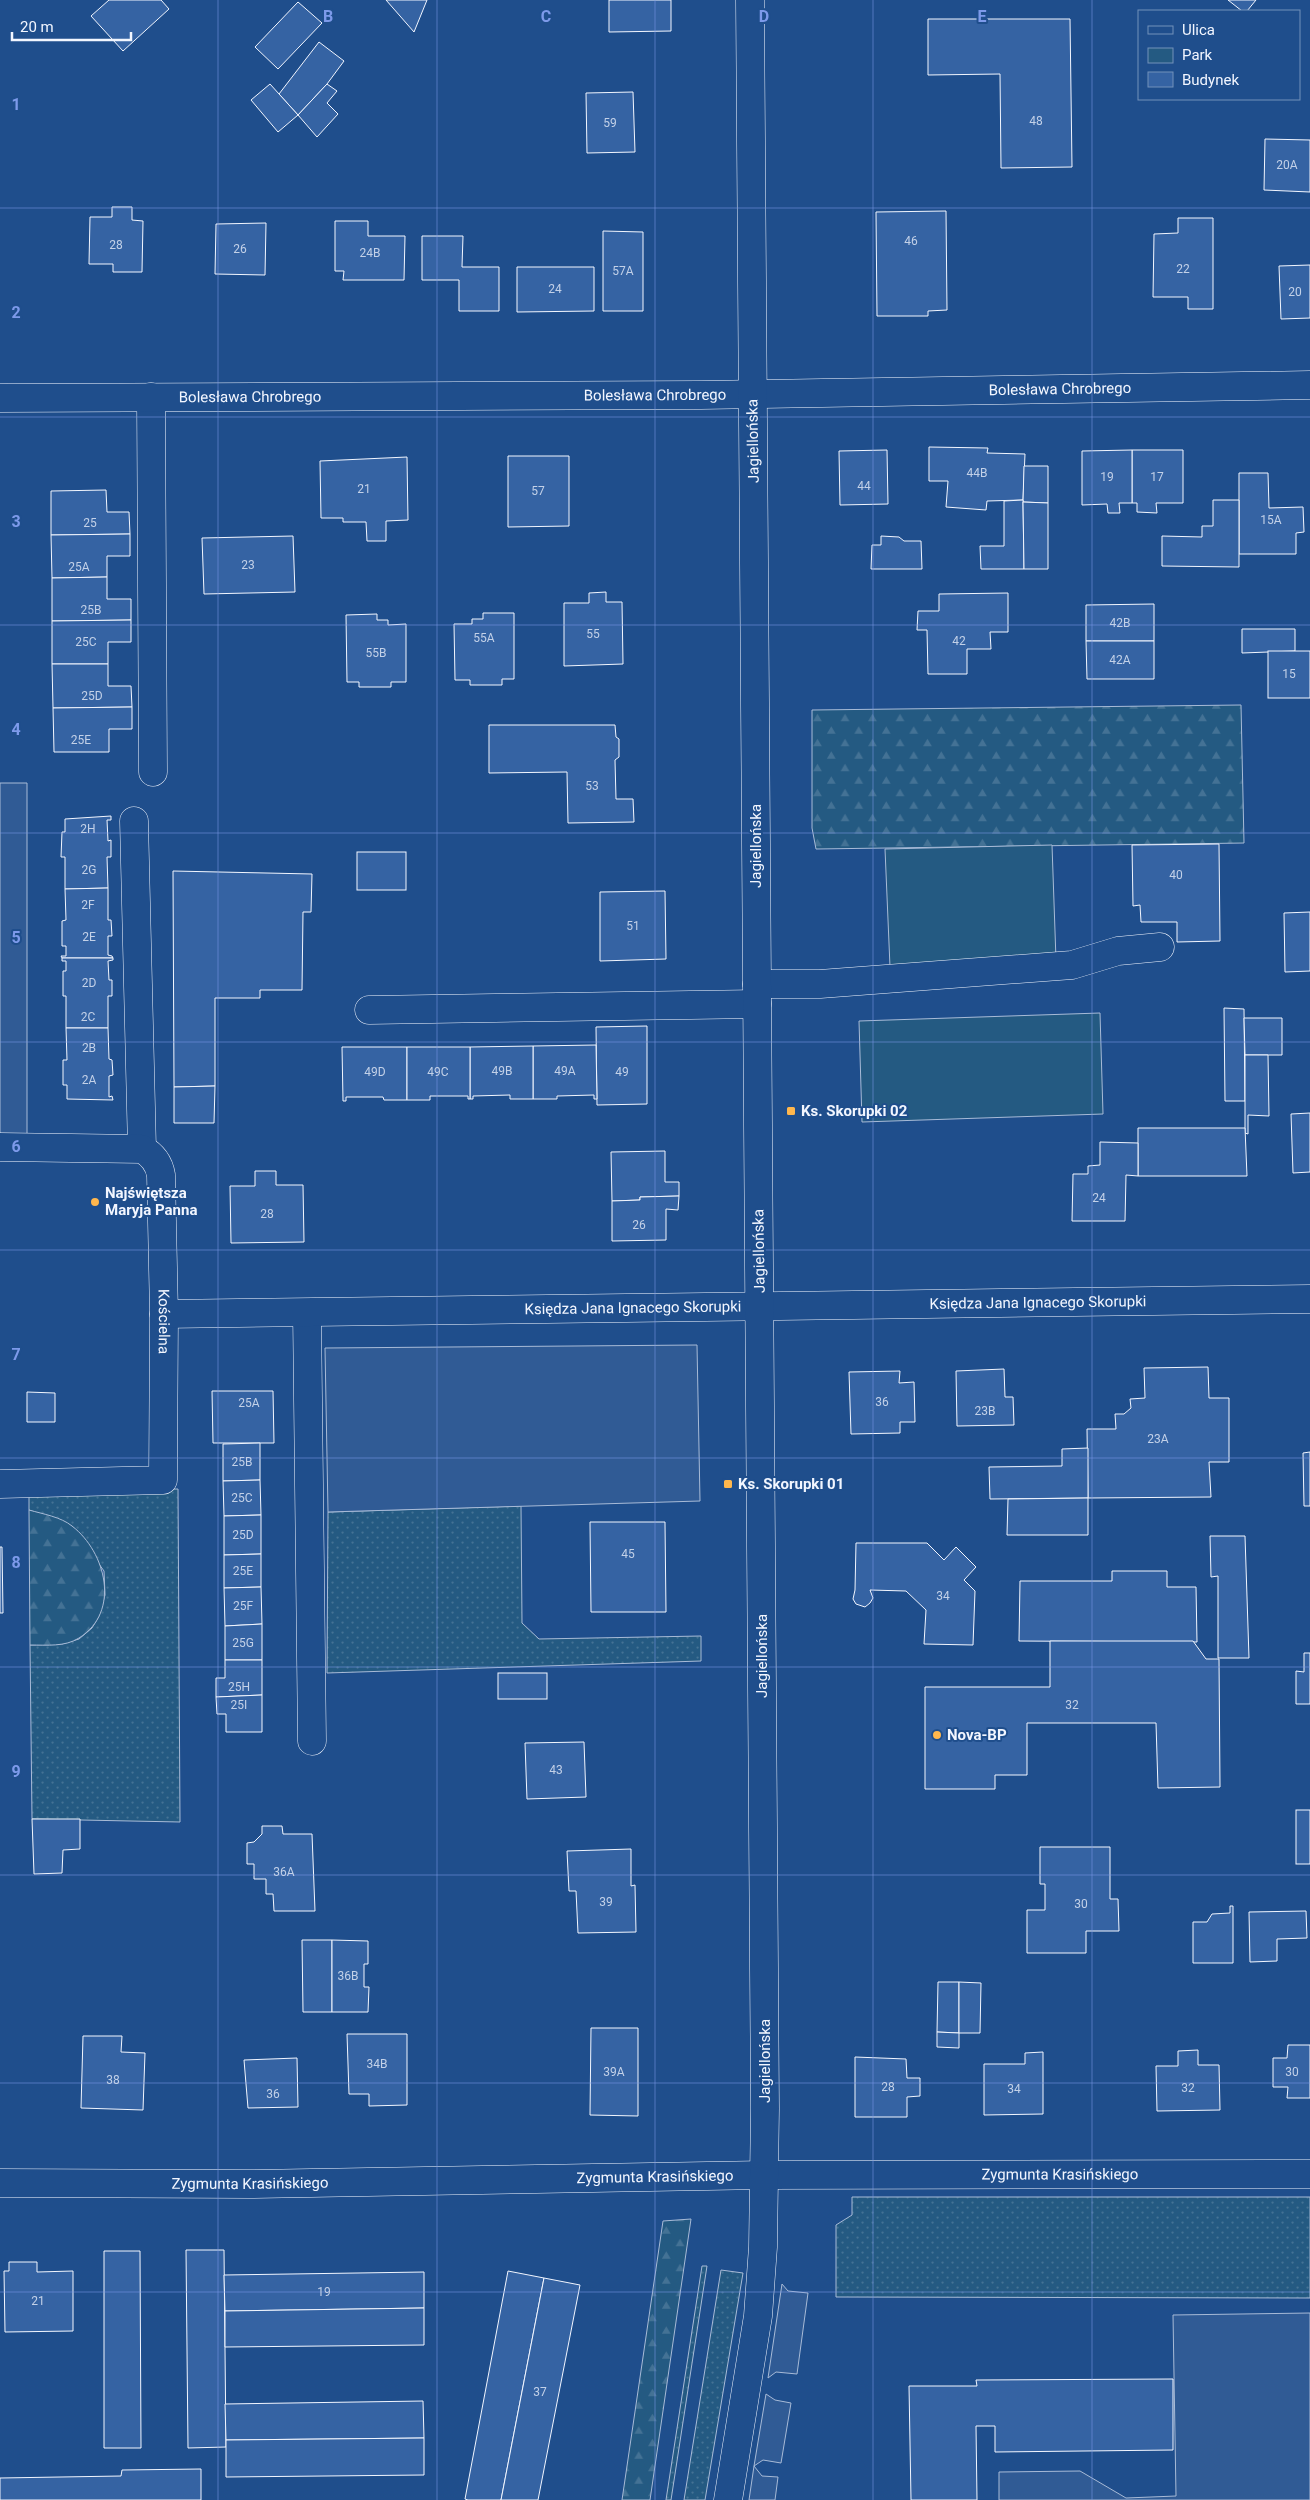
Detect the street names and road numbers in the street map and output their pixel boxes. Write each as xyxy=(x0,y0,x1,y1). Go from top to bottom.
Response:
street label: Bolesława Chrobrego xyxy=(989,379,1131,399)
street label: Bolesława Chrobrego xyxy=(584,386,726,405)
street label: Bolesława Chrobrego xyxy=(179,388,321,406)
street label: Jagiellońska xyxy=(743,399,763,483)
street label: Jagiellońska xyxy=(747,804,765,888)
street label: Jagiellońska xyxy=(749,1209,769,1293)
street label: Kościelna xyxy=(154,1289,173,1354)
street label: Księdza Jana Ignacego Skorupki xyxy=(929,1292,1147,1313)
street label: Księdza Jana Ignacego Skorupki xyxy=(524,1297,742,1318)
street label: Jagiellońska xyxy=(753,1614,771,1698)
street label: Jagiellońska xyxy=(756,2019,774,2103)
street label: Zygmunta Krasińskiego xyxy=(981,2165,1138,2184)
street label: Zygmunta Krasińskiego xyxy=(576,2167,734,2187)
street label: Zygmunta Krasińskiego xyxy=(172,2174,329,2193)

